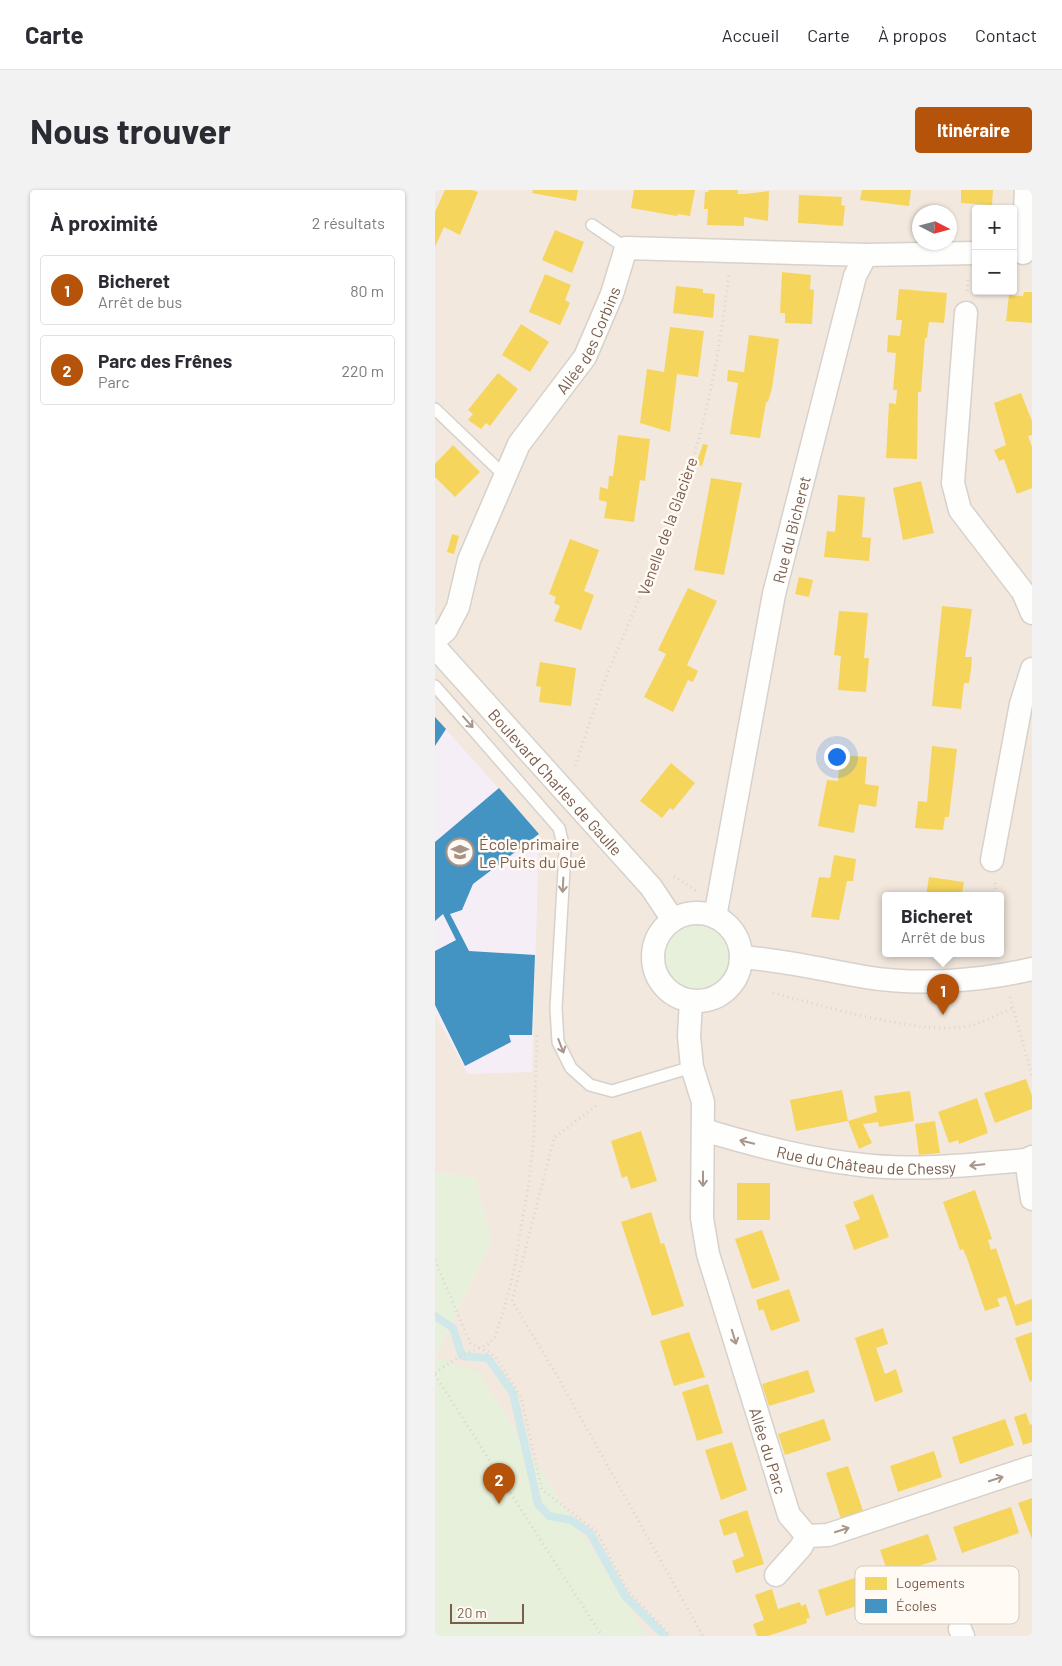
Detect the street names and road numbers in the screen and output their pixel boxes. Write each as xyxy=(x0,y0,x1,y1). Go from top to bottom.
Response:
street label: Allée des Corbins xyxy=(551,284,623,397)
street label: Venelle de la Glacière xyxy=(633,454,701,598)
street label: Rue du Bicheret xyxy=(768,474,813,585)
street label: Boulevard Charles de Gaulle xyxy=(485,704,627,859)
street label: Rue du Château de Chessy xyxy=(775,1141,957,1177)
street label: Allée du Parc xyxy=(747,1405,791,1496)

